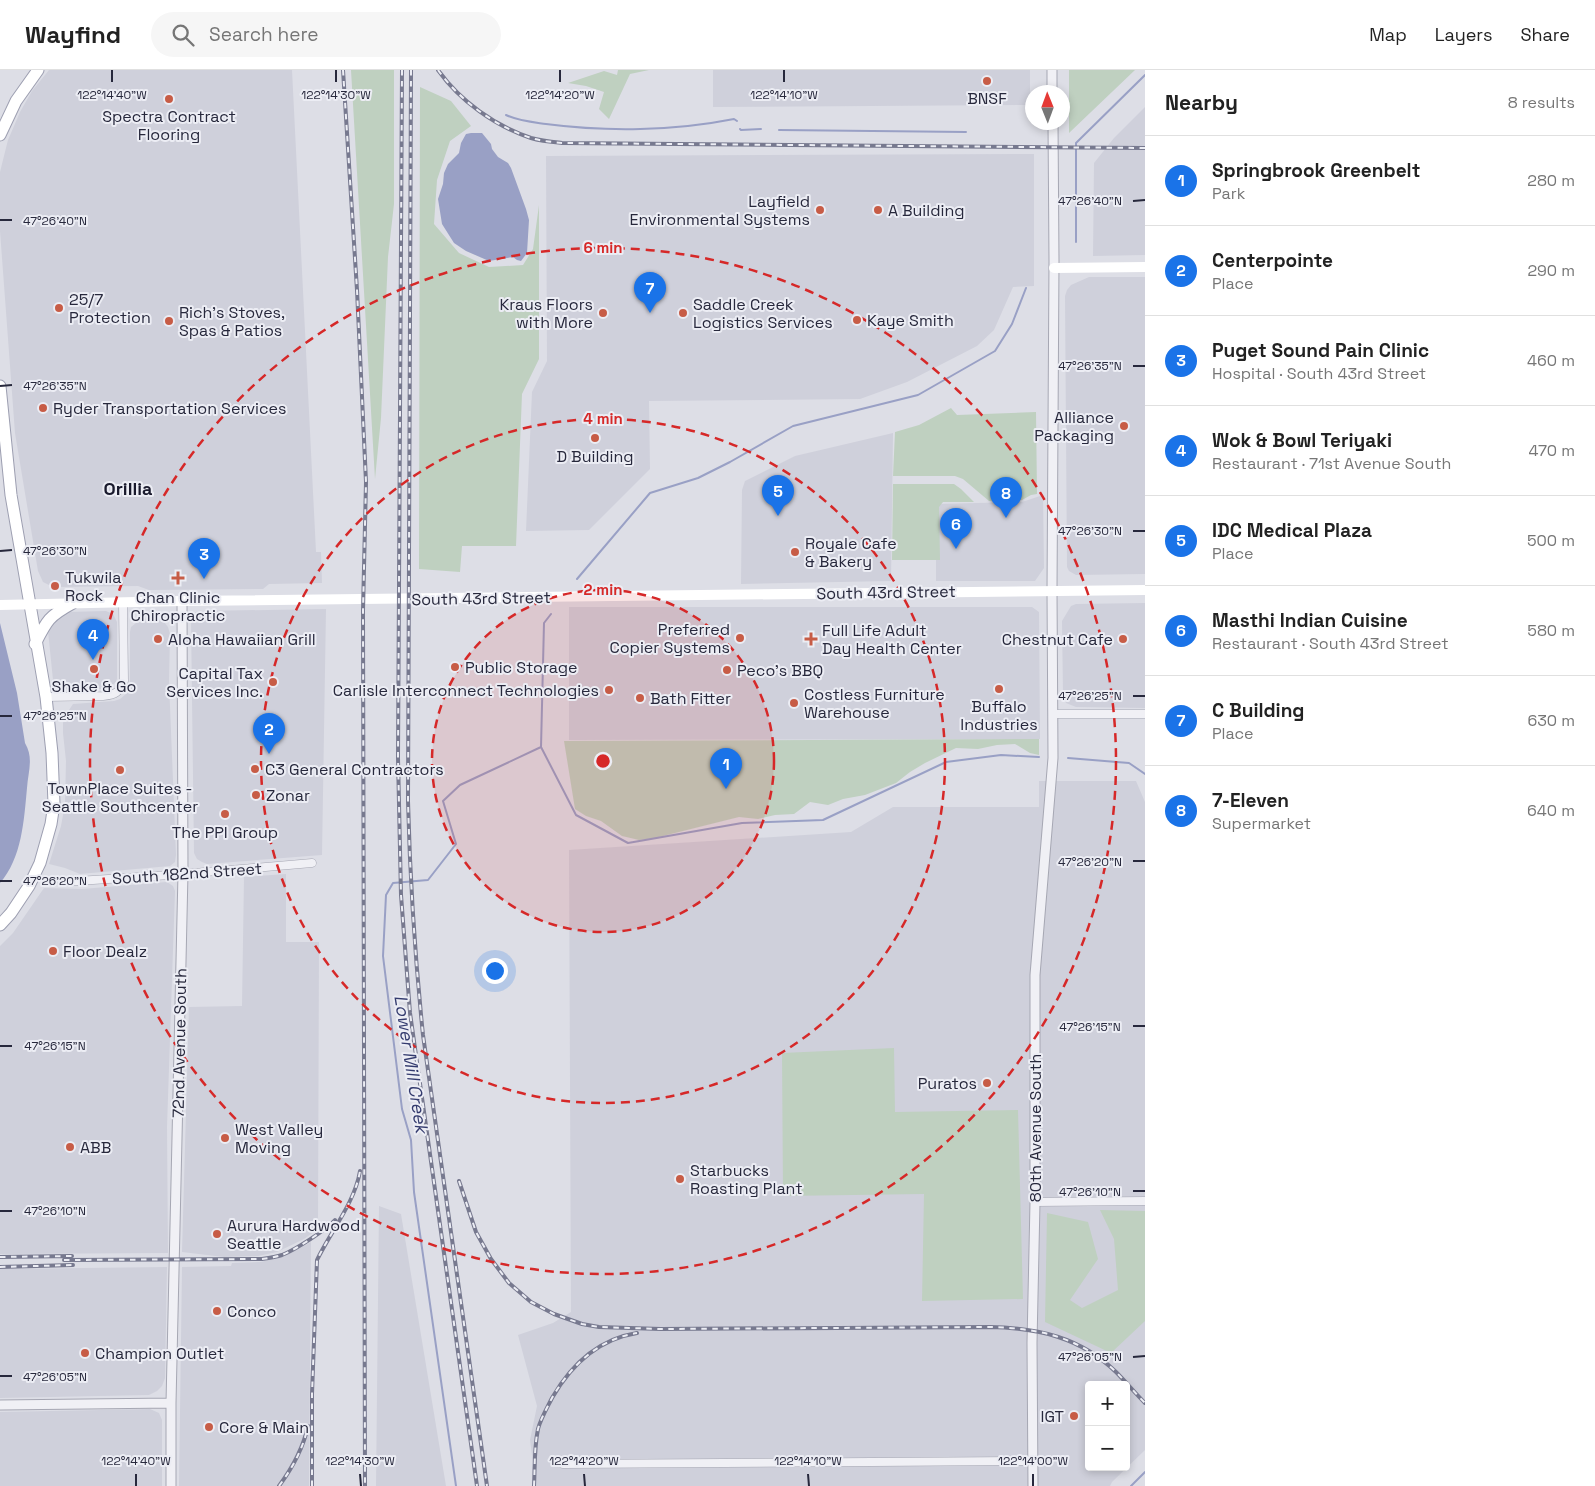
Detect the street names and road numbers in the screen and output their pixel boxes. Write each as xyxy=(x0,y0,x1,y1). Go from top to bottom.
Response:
street label: South 43rd Street xyxy=(816,581,956,604)
street label: South 43rd Street xyxy=(411,587,551,610)
street label: South 182nd Street xyxy=(111,858,263,889)
street label: 72nd Avenue South xyxy=(168,968,191,1118)
street label: 80th Avenue South xyxy=(1025,1054,1046,1202)

